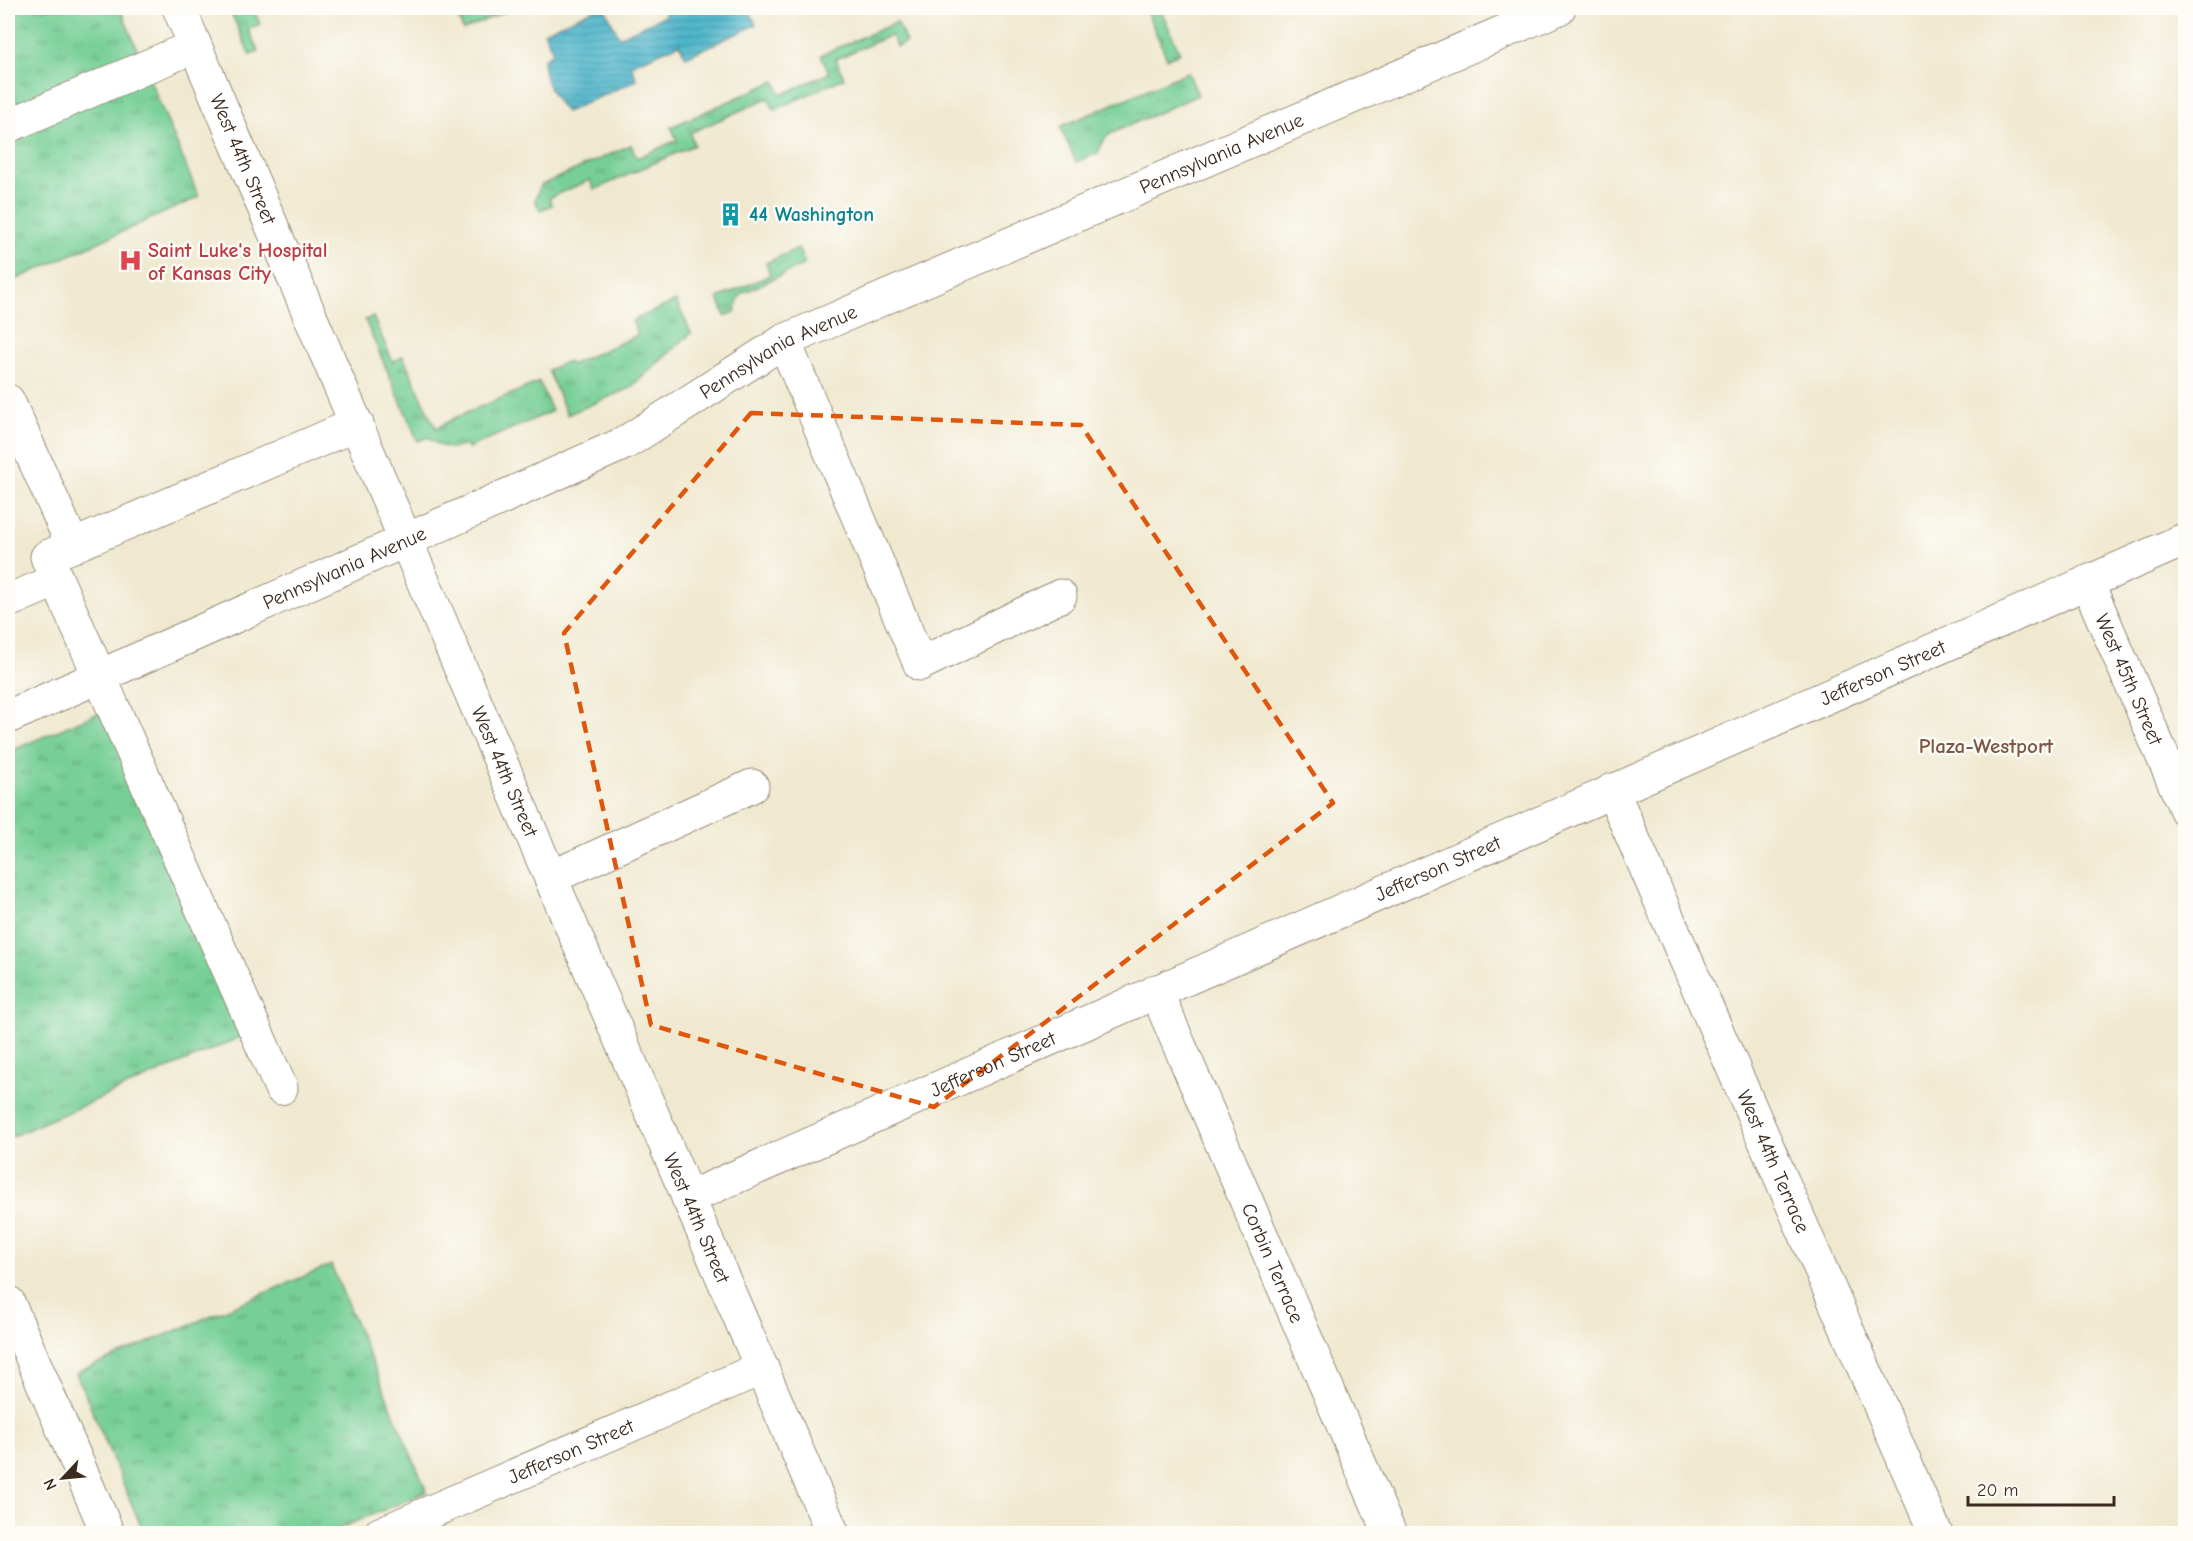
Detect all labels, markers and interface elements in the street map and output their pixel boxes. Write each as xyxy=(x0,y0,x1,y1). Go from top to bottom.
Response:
street label: West 44th Street xyxy=(205,90,281,229)
street label: Pennsylvania Avenue xyxy=(1136,108,1307,199)
building icon: 44 Washington xyxy=(718,201,744,227)
place label: 44 Washington xyxy=(749,203,874,226)
place label: Saint Luke's Hospital of Kansas City xyxy=(148,239,327,285)
hospital icon: Saint Luke's Hospital of Kansas City xyxy=(117,248,143,274)
street label: Pennsylvania Avenue xyxy=(696,300,860,404)
street label: Pennsylvania Avenue xyxy=(259,522,430,614)
street label: West 45th Street xyxy=(2090,610,2168,750)
street label: Jefferson Street xyxy=(1816,635,1950,711)
street label: West 44th Street xyxy=(466,703,543,841)
district label: Plaza-Westport xyxy=(1919,734,2054,758)
street label: Jefferson Street xyxy=(1372,831,1505,906)
street label: Jefferson Street xyxy=(927,1026,1060,1102)
street label: West 44th Terrace xyxy=(1732,1086,1814,1237)
street label: West 44th Street xyxy=(658,1149,735,1288)
street label: Corbin Terrace xyxy=(1237,1200,1309,1326)
street label: Jefferson Street xyxy=(505,1414,638,1489)
north arrow xyxy=(33,1448,93,1508)
scale bar xyxy=(1968,1469,2114,1507)
text: N xyxy=(40,1476,61,1493)
text: 20 m xyxy=(1977,1480,2018,1501)

